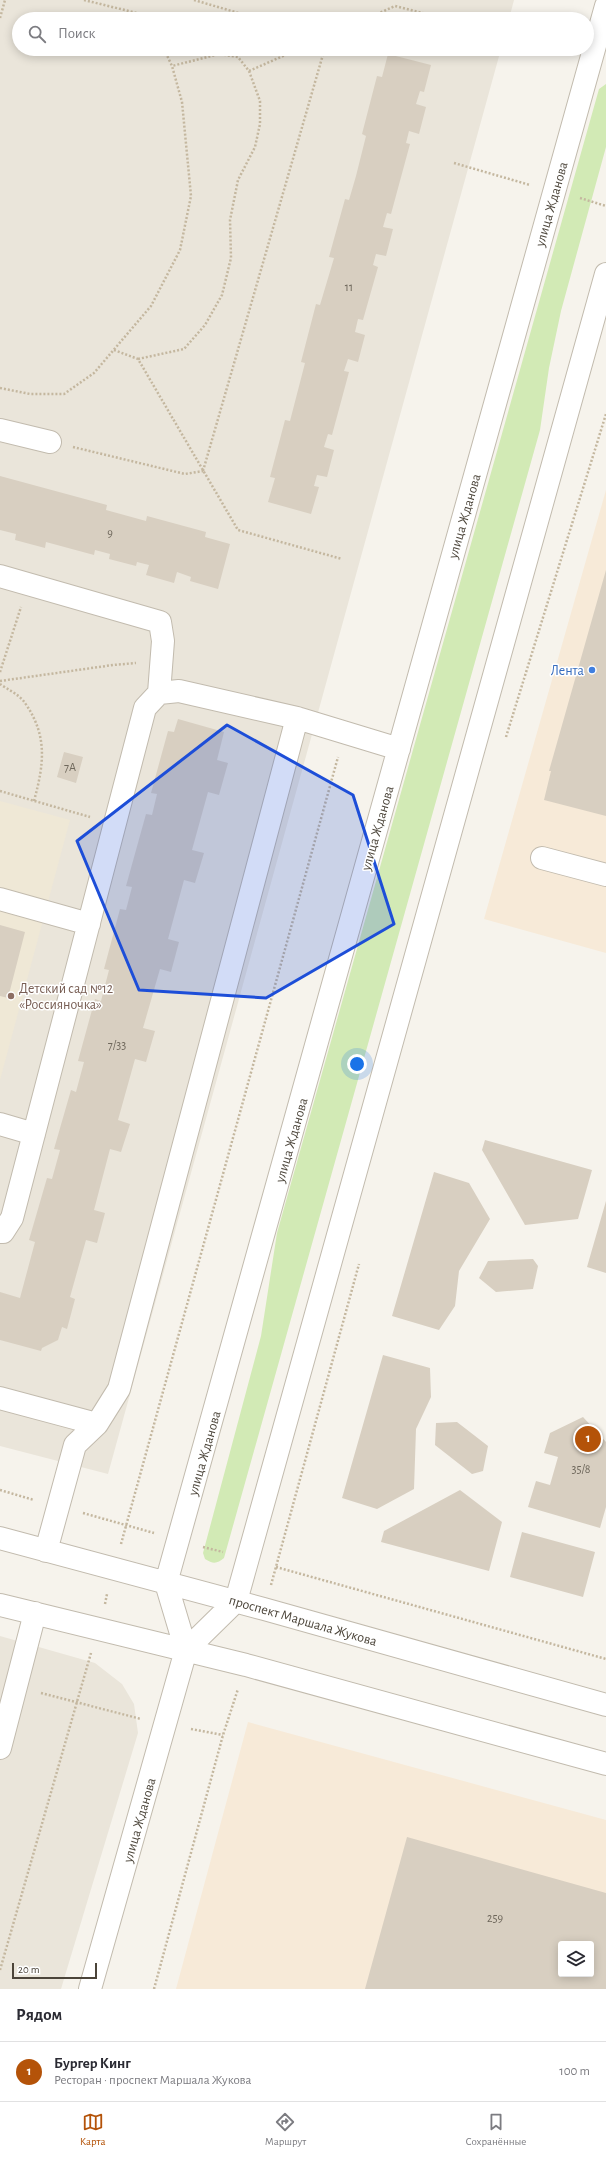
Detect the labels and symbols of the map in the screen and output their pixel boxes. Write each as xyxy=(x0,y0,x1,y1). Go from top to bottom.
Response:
street label: улица Жданова xyxy=(533,160,571,249)
house number: 11 xyxy=(345,281,353,293)
street label: улица Жданова xyxy=(446,472,484,561)
house number: 9 xyxy=(107,527,113,539)
place label: Лента xyxy=(551,664,585,678)
marker: Лента xyxy=(587,665,597,675)
house number: 7А xyxy=(64,761,76,773)
street label: улица Жданова xyxy=(359,784,397,873)
place label: Детский сад №12 «Россияночка» xyxy=(19,982,113,1012)
marker: Детский сад №12 «Россияночка» xyxy=(6,991,16,1001)
house number: 7/33 xyxy=(108,1039,126,1051)
your location xyxy=(347,1054,367,1074)
street label: улица Жданова xyxy=(273,1096,311,1185)
street label: улица Жданова xyxy=(186,1409,224,1498)
pin: 1 xyxy=(575,1424,601,1454)
house number: 35/8 xyxy=(571,1463,591,1475)
street label: проспект Маршала Жукова xyxy=(227,1593,379,1649)
street label: улица Жданова xyxy=(121,1776,159,1865)
house number: 259 xyxy=(487,1912,503,1924)
scale bar xyxy=(12,1961,97,1980)

